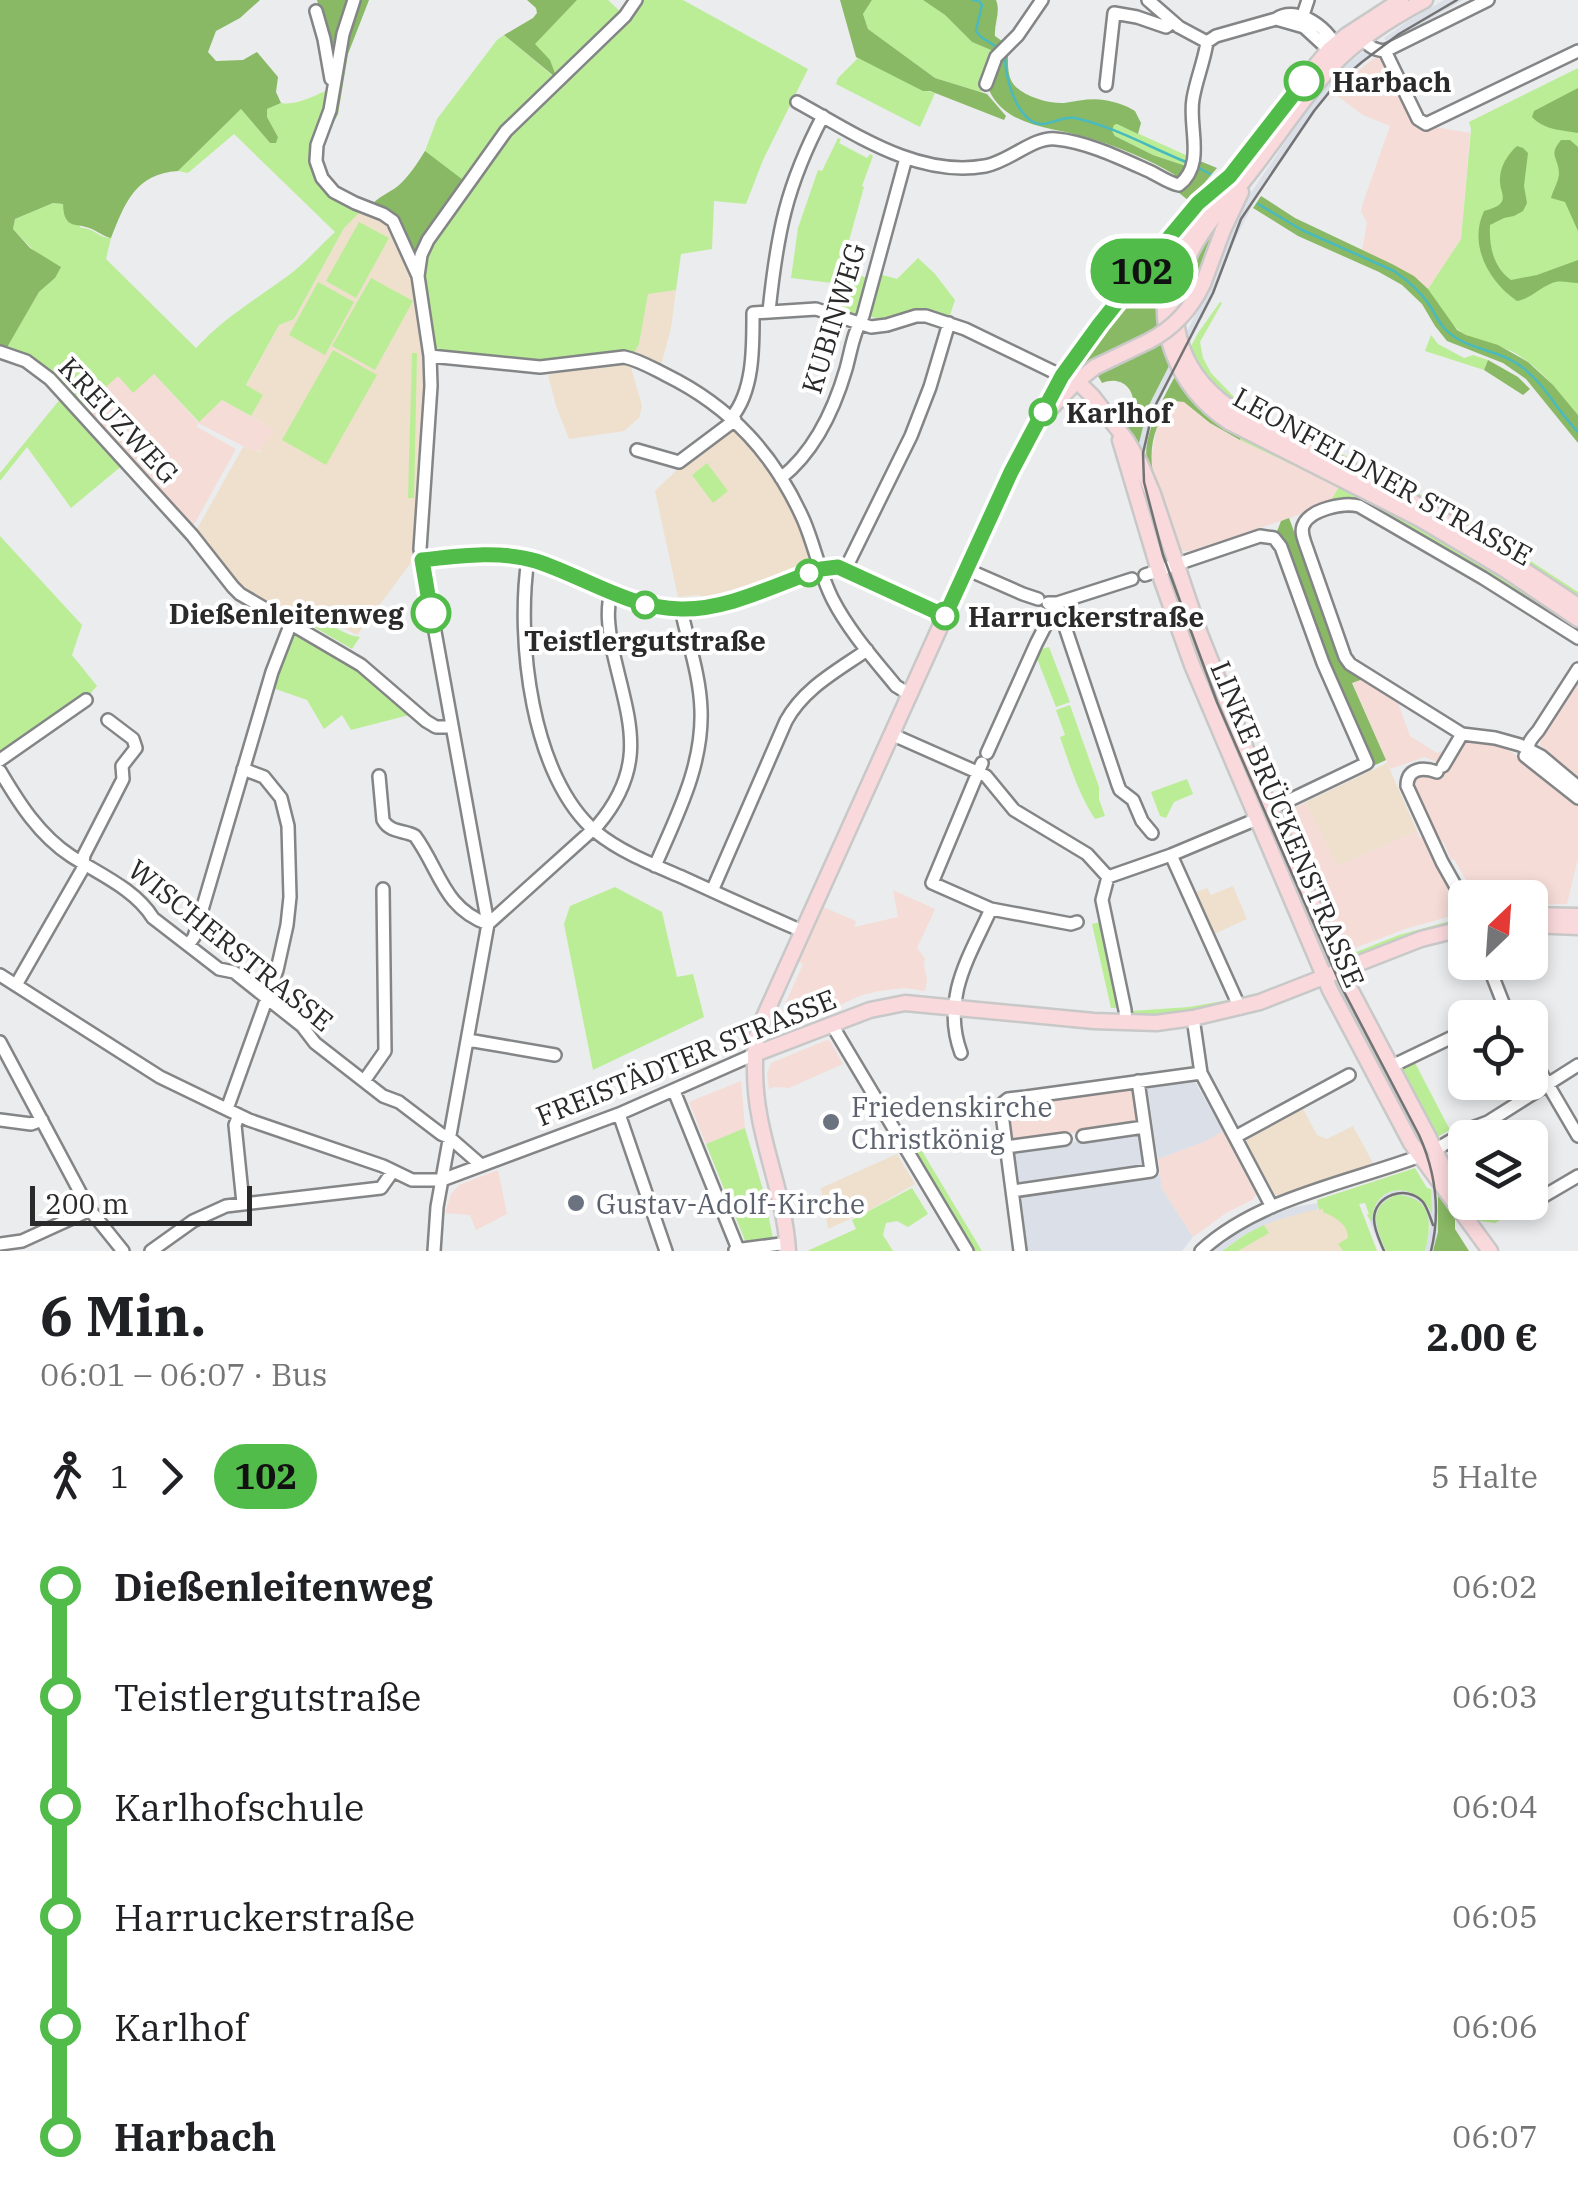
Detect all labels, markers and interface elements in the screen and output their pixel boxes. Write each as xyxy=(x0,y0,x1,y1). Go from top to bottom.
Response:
marker: Harbach xyxy=(1285,62,1323,100)
place label: Harbach xyxy=(1332,63,1452,100)
street label: KUBINWEG xyxy=(793,238,873,398)
line badge: 102 xyxy=(1084,238,1200,304)
text: 102 xyxy=(1110,248,1174,294)
street label: KREUZWEG xyxy=(51,349,187,491)
street label: LEONFELDNER STRASSE xyxy=(1227,378,1539,574)
place label: Karlhof xyxy=(1066,394,1174,431)
marker: Karlhof xyxy=(1030,399,1056,425)
unlabelled marker xyxy=(796,560,822,586)
marker: Teistlergutstraße xyxy=(632,592,658,618)
marker: Dießenleitenweg xyxy=(412,594,450,632)
place label: Dießenleitenweg xyxy=(169,595,405,632)
place label: Harruckerstraße xyxy=(968,598,1204,635)
marker: Harruckerstraße xyxy=(932,603,958,629)
place label: Teistlergutstraße xyxy=(524,622,766,659)
street label: LINKE BRÜCKENSTRASSE xyxy=(1202,655,1374,993)
street label: WISCHERSTRASSE xyxy=(121,851,341,1039)
north arrow xyxy=(1448,880,1548,980)
map controls xyxy=(1448,880,1548,1220)
street label: FREISTÄDTER STRASSE xyxy=(531,980,841,1134)
button: locate xyxy=(1448,1000,1548,1100)
place label: Friedenskirche Christkönig xyxy=(851,1088,1052,1157)
marker: Friedenskirche Christkönig xyxy=(820,1111,842,1133)
button: layers xyxy=(1448,1120,1548,1220)
scale bar xyxy=(30,1181,252,1226)
text: 200 m xyxy=(45,1185,129,1222)
place label: Gustav-Adolf-Kirche xyxy=(596,1185,865,1222)
marker: Gustav-Adolf-Kirche xyxy=(565,1192,587,1214)
text: 6 Min. xyxy=(40,1280,206,1351)
text: 2.00 € xyxy=(1426,1312,1538,1361)
text: 06:01 – 06:07 · Bus xyxy=(40,1353,327,1395)
icon: walk xyxy=(40,1449,95,1504)
icon: forward xyxy=(144,1449,199,1504)
text: 102 xyxy=(234,1453,297,1499)
text: 1 xyxy=(110,1455,129,1497)
text: 5 Halte xyxy=(1431,1455,1538,1497)
text: Dießenleitenweg xyxy=(114,1562,433,1611)
text: 06:02 xyxy=(1452,1565,1538,1607)
text: Teistlergutstraße xyxy=(114,1672,421,1721)
text: 06:03 xyxy=(1452,1675,1538,1717)
text: Karlhofschule xyxy=(114,1782,364,1831)
text: 06:04 xyxy=(1452,1785,1538,1827)
text: Harruckerstraße xyxy=(114,1892,415,1941)
text: 06:05 xyxy=(1452,1895,1538,1937)
text: Karlhof xyxy=(114,2002,247,2051)
text: 06:06 xyxy=(1452,2005,1538,2047)
text: Harbach xyxy=(114,2112,276,2161)
text: 06:07 xyxy=(1452,2115,1538,2157)

